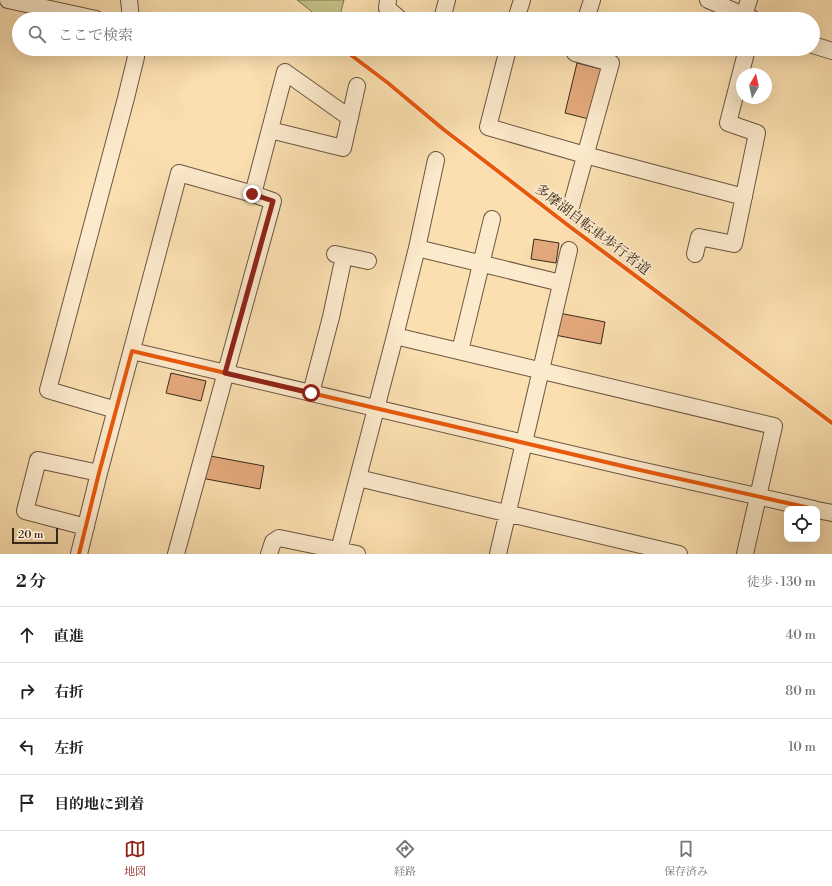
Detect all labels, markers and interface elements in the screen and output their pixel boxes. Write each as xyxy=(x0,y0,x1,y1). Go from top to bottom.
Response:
search box xyxy=(12,12,820,56)
icon: search xyxy=(26,23,48,45)
text: ここで検索 xyxy=(58,26,133,45)
north arrow xyxy=(736,68,772,104)
street label: 多摩湖自転車歩行者道 xyxy=(531,180,654,279)
route end xyxy=(243,185,261,203)
route start xyxy=(302,384,320,402)
map controls xyxy=(784,506,820,542)
button: locate xyxy=(784,506,820,542)
scale bar xyxy=(12,526,58,545)
text: 20 m xyxy=(18,528,43,542)
text: 2 分 xyxy=(16,571,46,593)
text: 徒歩 · 130 m xyxy=(747,574,816,590)
icon: ahead xyxy=(16,624,38,646)
text: 直進 xyxy=(54,627,84,646)
text: 40 m xyxy=(786,627,816,643)
icon: right xyxy=(16,680,38,702)
text: 右折 xyxy=(54,683,84,702)
text: 80 m xyxy=(785,683,816,699)
icon: left xyxy=(16,736,38,758)
text: 左折 xyxy=(54,739,84,758)
text: 10 m xyxy=(788,739,816,755)
icon: arrive xyxy=(16,792,38,814)
text: 目的地に到着 xyxy=(54,795,144,814)
tab: 地図 xyxy=(124,838,146,879)
tab: 経路 xyxy=(394,838,416,879)
tab: 保存済み xyxy=(664,838,708,879)

